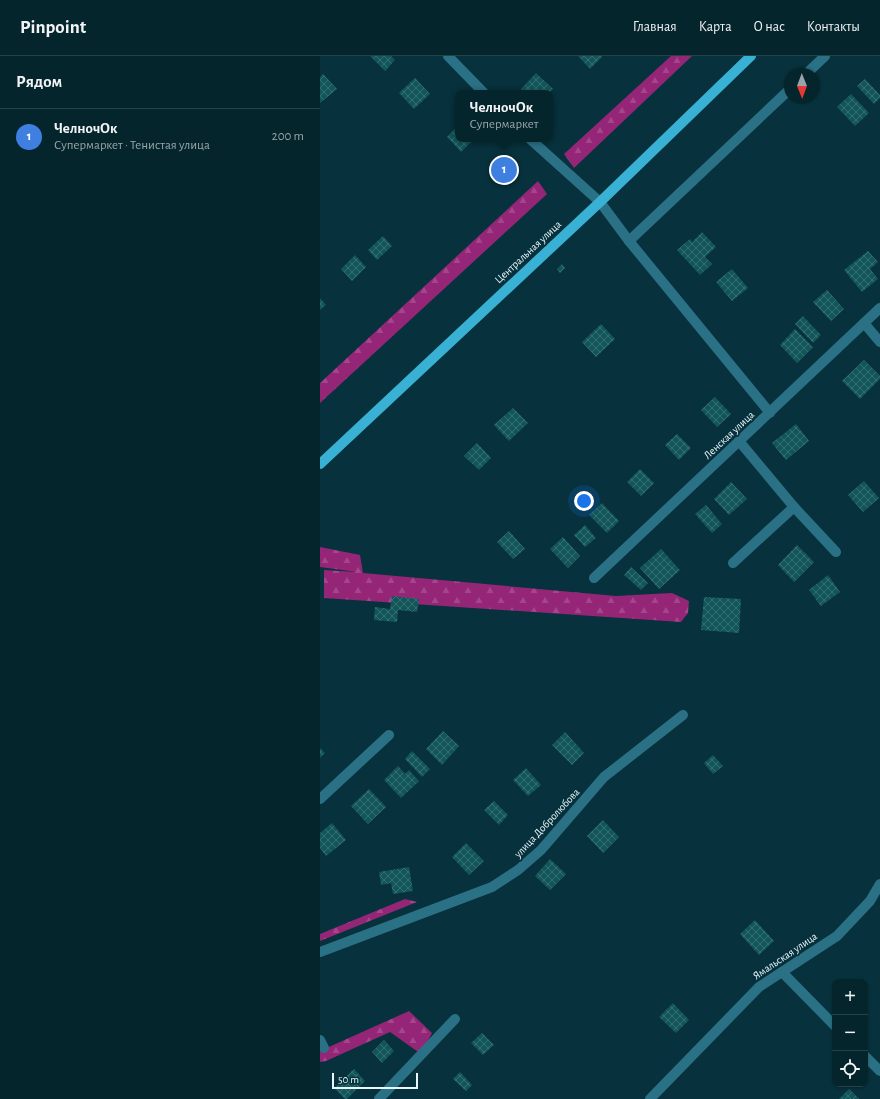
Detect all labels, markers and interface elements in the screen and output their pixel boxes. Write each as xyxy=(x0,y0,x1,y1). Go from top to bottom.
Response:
text: Pinpoint xyxy=(20,18,86,37)
text: Главная xyxy=(633,20,677,34)
text: Карта xyxy=(699,20,732,34)
text: О нас xyxy=(754,20,785,34)
text: Контакты xyxy=(807,20,860,34)
north arrow xyxy=(784,68,820,104)
text: Рядом xyxy=(16,73,62,90)
popup xyxy=(455,90,553,142)
text: ЧелночОк xyxy=(470,100,533,115)
text: Супермаркет xyxy=(470,118,538,131)
text: ЧелночОк xyxy=(54,121,118,136)
text: 1 xyxy=(27,130,31,143)
text: 200 m xyxy=(272,130,304,143)
text: Супермаркет · Тенистая улица xyxy=(54,139,210,152)
pin: 1 xyxy=(491,155,517,185)
street label: Центральная улица xyxy=(493,218,563,286)
street label: Ленская улица xyxy=(702,409,756,461)
your location xyxy=(574,491,594,511)
street label: улица Добролюбова xyxy=(512,786,582,860)
street label: Ямальская улица xyxy=(751,930,819,982)
map controls xyxy=(832,979,868,1087)
button: + xyxy=(832,979,868,1015)
button: − xyxy=(832,1015,868,1051)
button: locate xyxy=(832,1051,868,1087)
scale bar xyxy=(332,1071,418,1090)
text: 50 m xyxy=(338,1074,359,1085)

